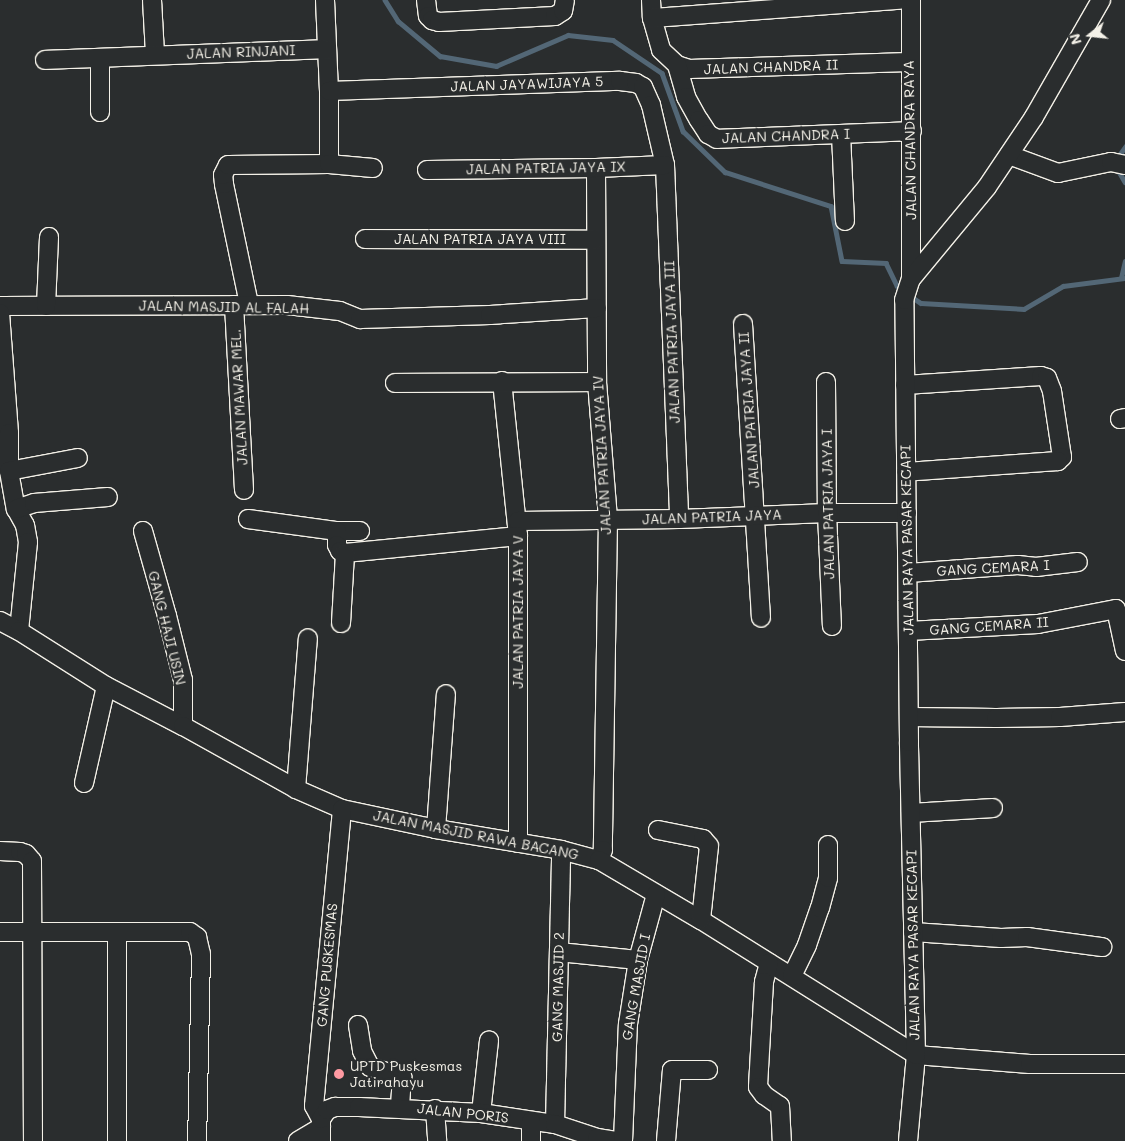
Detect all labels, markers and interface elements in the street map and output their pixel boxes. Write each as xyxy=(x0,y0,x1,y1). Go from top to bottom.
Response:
north arrow xyxy=(1065,10,1115,60)
text: N xyxy=(1065,32,1086,47)
street label: JALAN RINJANI xyxy=(186,42,296,62)
street label: JALAN CHANDRA II xyxy=(704,56,838,78)
street label: JALAN CHANDRA RAYA xyxy=(900,60,920,220)
street label: JALAN JAYAWIJAYA 5 xyxy=(450,73,604,95)
street label: JALAN CHANDRA I xyxy=(722,125,850,147)
street label: JALAN PATRIA JAYA IX xyxy=(466,158,626,178)
street label: JALAN PATRIA JAYA VIII xyxy=(394,231,566,247)
street label: JALAN PATRIA JAYA III xyxy=(661,260,683,424)
street label: JALAN MASJID AL FALAH xyxy=(139,297,309,317)
street label: JALAN MAWAR MEL. xyxy=(227,329,251,465)
street label: JALAN PATRIA JAYA II xyxy=(735,331,763,489)
street label: JALAN PATRIA JAYA IV xyxy=(589,375,615,535)
street label: JALAN PATRIA JAYA I xyxy=(818,429,838,579)
street label: JALAN RAYA PASAR KECAPI xyxy=(897,445,917,635)
street label: JALAN PATRIA JAYA xyxy=(642,506,782,528)
street label: JALAN PATRIA JAYA V xyxy=(510,535,526,689)
street label: GANG CEMARA I xyxy=(936,557,1050,579)
street label: GANG HAJI USIN xyxy=(145,569,189,687)
street label: GANG CEMARA II xyxy=(929,613,1049,639)
street label: JALAN MASJID RAWA BACANG xyxy=(372,807,580,863)
street label: JALAN RAYA PASAR KECAPI xyxy=(903,850,923,1040)
street label: GANG PUSKESMAS xyxy=(313,902,341,1028)
street label: GANG MASJID 2 xyxy=(549,932,567,1042)
street label: GANG MASJID I xyxy=(618,932,654,1042)
place label: UPTD Puskesmas Jatirahayu xyxy=(350,1058,462,1090)
marker: UPTD Puskesmas Jatirahayu xyxy=(332,1067,346,1081)
street label: JALAN PORIS xyxy=(416,1100,510,1126)

